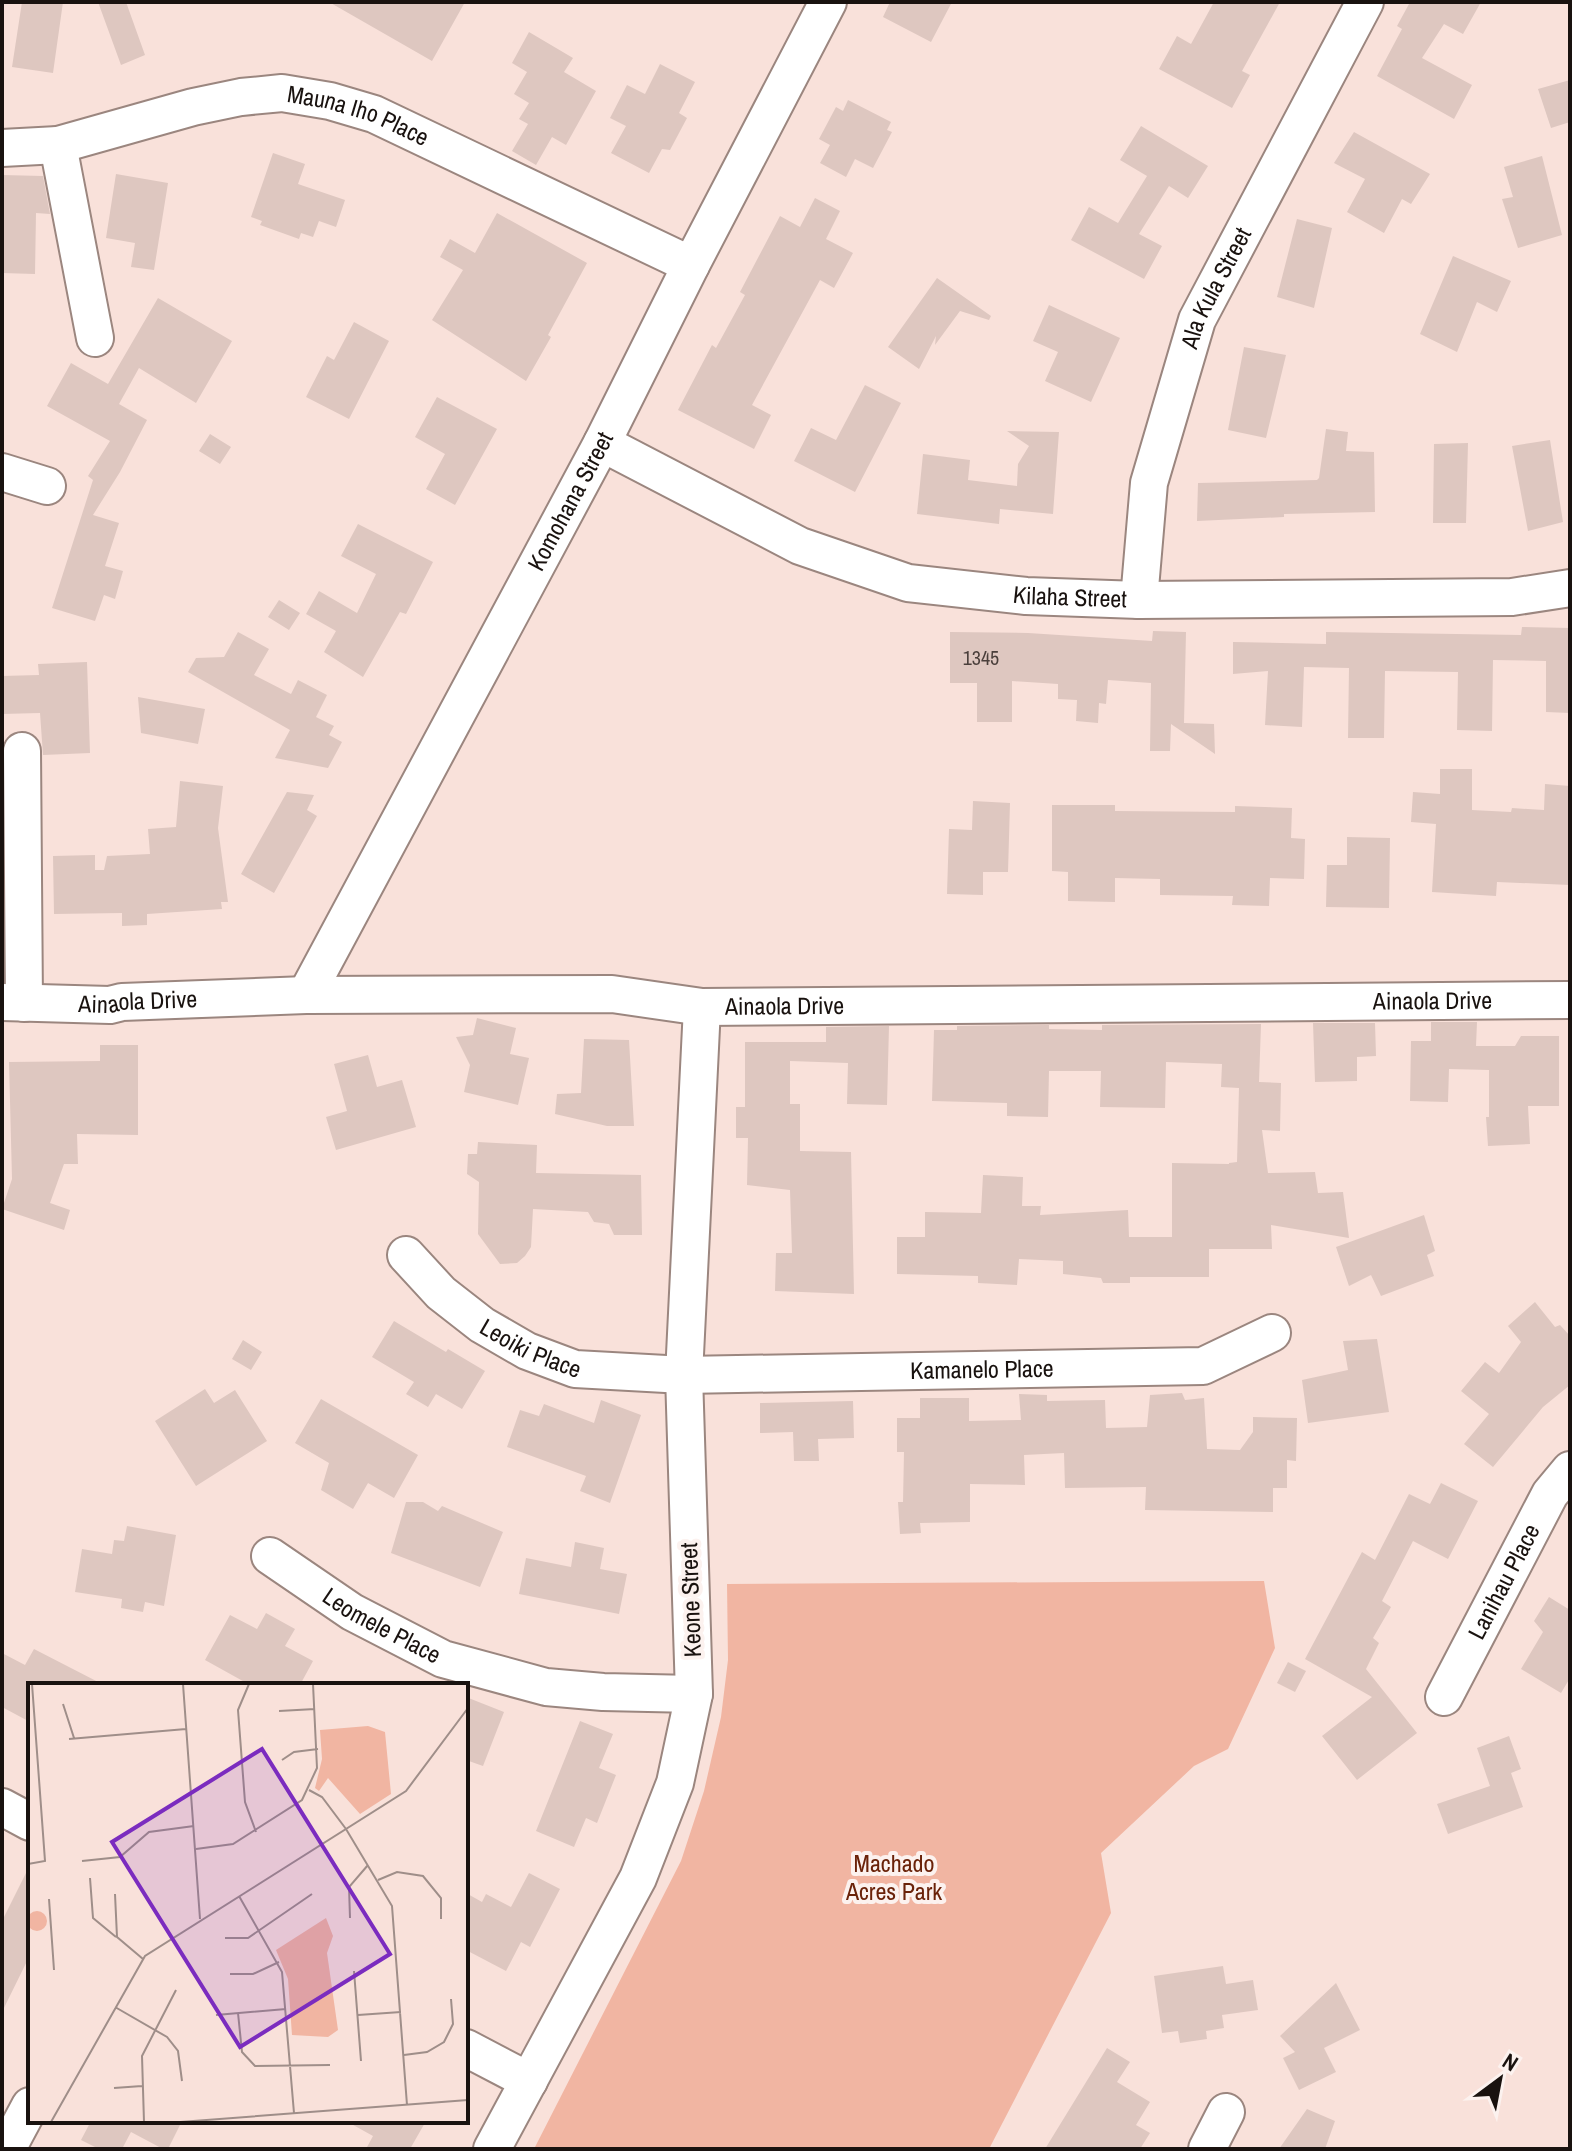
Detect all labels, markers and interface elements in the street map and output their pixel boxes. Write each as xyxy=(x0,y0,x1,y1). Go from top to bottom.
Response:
street label: Mauna Iho Place xyxy=(285,77,434,153)
street label: Ala Kula Street xyxy=(1172,221,1258,353)
street label: Komohana Street xyxy=(519,426,620,576)
street label: Kilaha Street xyxy=(1011,578,1128,615)
house number: 1345 xyxy=(963,644,999,671)
street label: Ainaola Drive xyxy=(77,982,198,1020)
street label: Ainaola Drive xyxy=(1372,984,1492,1017)
street label: Ainaola Drive xyxy=(724,989,844,1022)
street label: Leoiki Place xyxy=(475,1310,586,1385)
street label: Kamanelo Place xyxy=(910,1352,1054,1386)
street label: Lanihau Place xyxy=(1460,1518,1547,1645)
street label: Keone Street xyxy=(672,1542,708,1658)
street label: Leomele Place xyxy=(317,1580,447,1670)
inset map xyxy=(28,1683,468,2123)
park label: Machado Acres Park xyxy=(845,1847,942,1907)
north arrow xyxy=(1460,2039,1540,2119)
text: N xyxy=(1497,2046,1524,2078)

